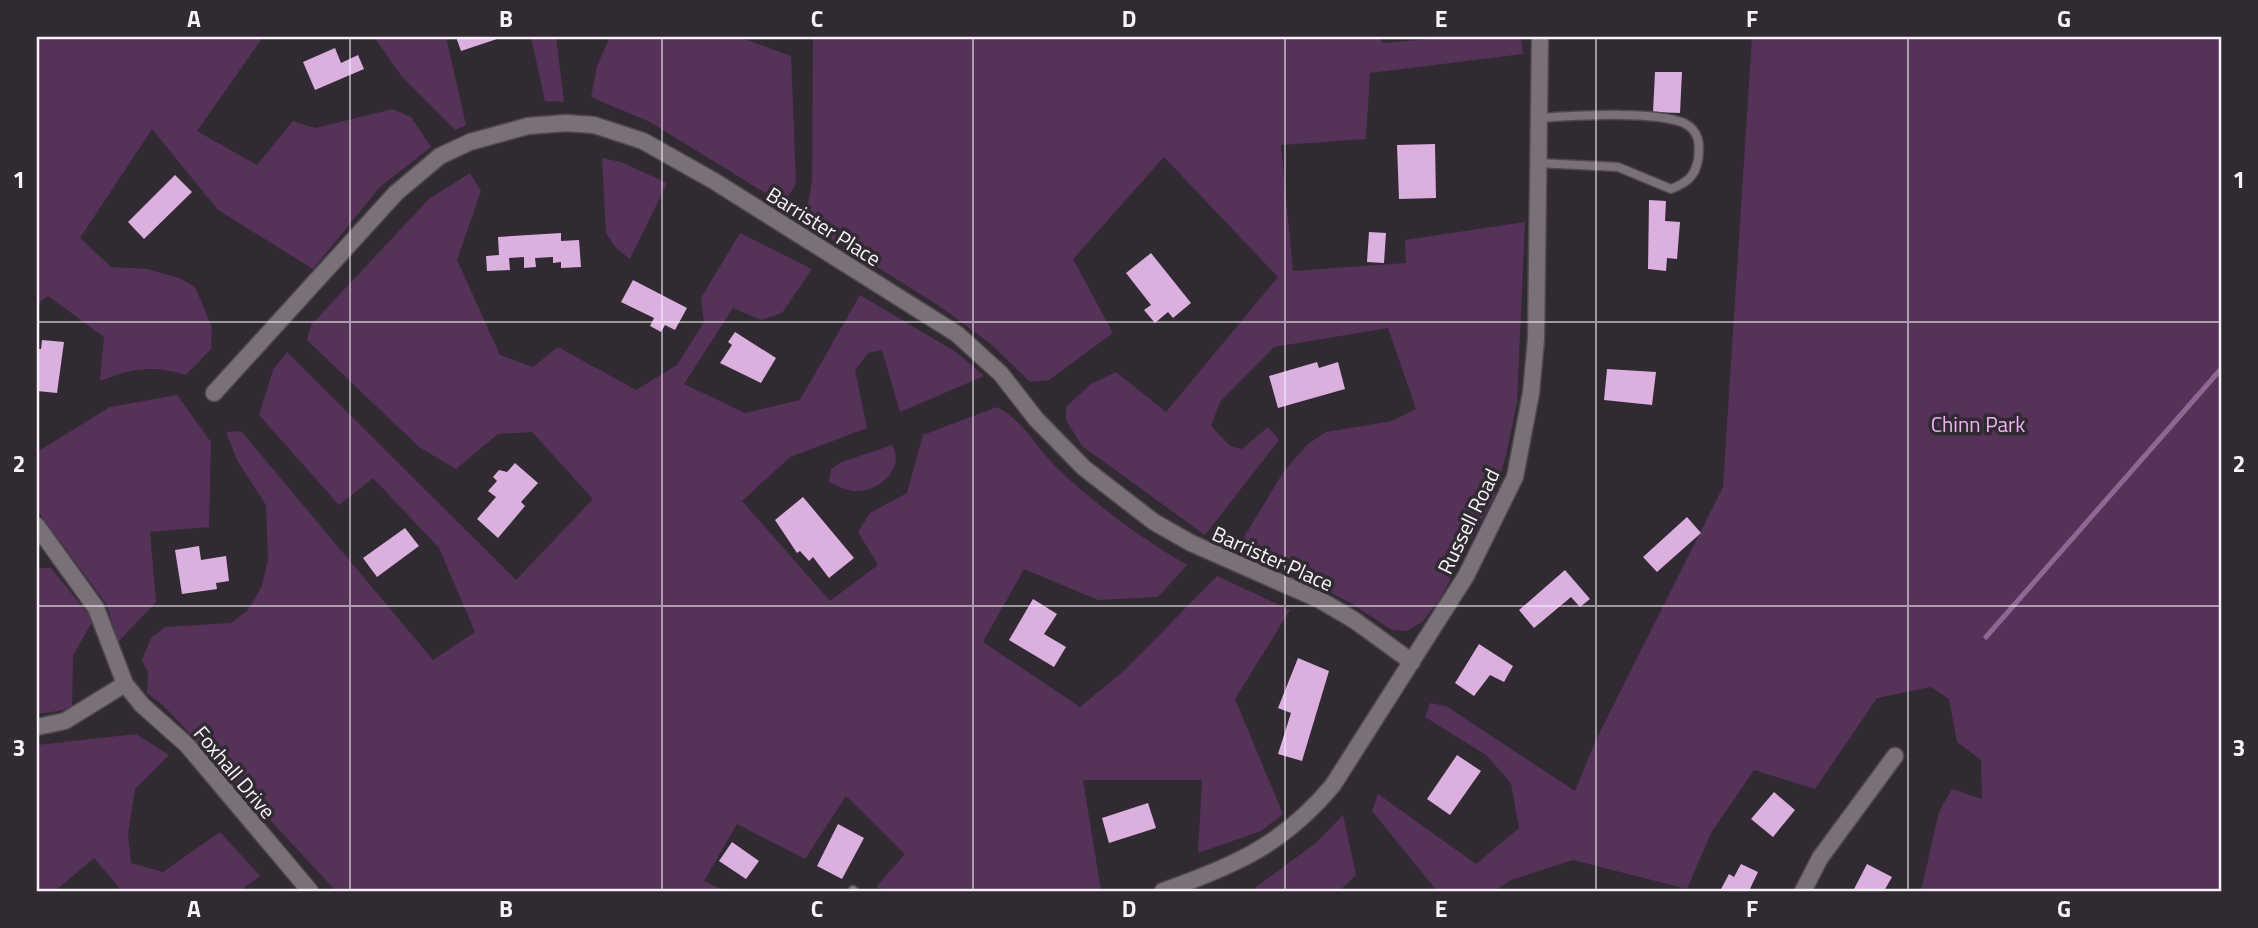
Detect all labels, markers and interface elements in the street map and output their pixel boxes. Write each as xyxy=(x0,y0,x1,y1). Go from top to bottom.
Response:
text: A xyxy=(187,1,201,36)
text: B xyxy=(499,1,513,36)
text: C xyxy=(811,1,823,36)
text: D xyxy=(1122,1,1136,36)
text: E xyxy=(1435,1,1447,36)
text: F xyxy=(1746,1,1758,36)
text: G xyxy=(2057,1,2071,36)
text: 1 xyxy=(13,162,25,197)
text: 1 xyxy=(2233,162,2245,197)
street label: Barrister Place xyxy=(761,178,887,274)
park label: Chinn Park xyxy=(1931,408,2025,440)
text: 2 xyxy=(13,446,25,481)
text: 2 xyxy=(2233,446,2245,481)
street label: Russell Road xyxy=(1429,463,1507,579)
street label: Barrister Place xyxy=(1207,517,1339,599)
street label: Foxhall Drive xyxy=(186,718,284,826)
text: 3 xyxy=(13,730,25,765)
text: 3 xyxy=(2233,730,2245,765)
text: A xyxy=(187,891,201,926)
text: B xyxy=(499,891,513,926)
text: C xyxy=(811,891,823,926)
text: D xyxy=(1122,891,1136,926)
text: E xyxy=(1435,891,1447,926)
text: F xyxy=(1746,891,1758,926)
text: G xyxy=(2057,891,2071,926)

